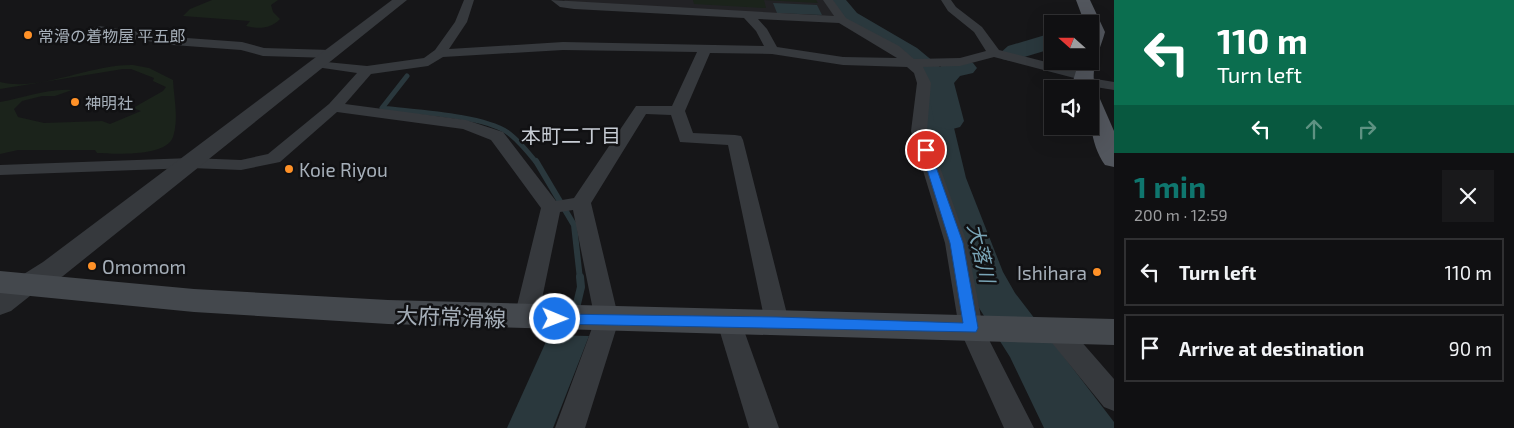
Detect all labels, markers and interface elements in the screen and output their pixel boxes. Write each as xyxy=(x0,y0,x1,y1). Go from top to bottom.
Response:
north arrow xyxy=(1044,15,1099,70)
map controls xyxy=(1044,15,1099,135)
text: 110 m xyxy=(1217,19,1308,61)
icon: left xyxy=(1134,20,1199,85)
place label: 常滑の着物屋 平五郎 xyxy=(38,26,186,45)
marker: 常滑の着物屋 平五郎 xyxy=(22,29,34,41)
text: Turn left xyxy=(1217,61,1302,87)
button: sound xyxy=(1044,80,1099,135)
place label: 神明社 xyxy=(85,93,133,112)
marker: 神明社 xyxy=(69,96,81,108)
icon: left xyxy=(1247,115,1275,143)
icon: ahead xyxy=(1300,115,1328,143)
icon: right xyxy=(1353,115,1381,143)
district label: 本町二丁目 xyxy=(521,123,621,147)
pin xyxy=(905,129,947,171)
icon: arrive xyxy=(912,136,940,164)
place label: Koie Riyou xyxy=(299,158,388,181)
marker: Koie Riyou xyxy=(283,163,295,175)
text: 1 min xyxy=(1134,168,1206,204)
button: close xyxy=(1442,170,1494,222)
text: 200 m · 12:59 xyxy=(1134,205,1228,224)
water label: 大落川 xyxy=(964,221,1001,287)
place label: Omomom xyxy=(102,255,186,278)
icon: left xyxy=(1136,258,1164,286)
marker: Omomom xyxy=(86,260,98,272)
place label: Ishihara xyxy=(1017,261,1087,284)
text: Turn left xyxy=(1179,261,1256,284)
text: 110 m xyxy=(1445,261,1492,284)
marker: Ishihara xyxy=(1091,266,1103,278)
position arrow xyxy=(528,292,580,344)
street label: 大府常滑線 xyxy=(396,301,506,331)
icon: arrive xyxy=(1136,334,1164,362)
text: Arrive at destination xyxy=(1179,337,1364,360)
text: 90 m xyxy=(1449,337,1492,360)

